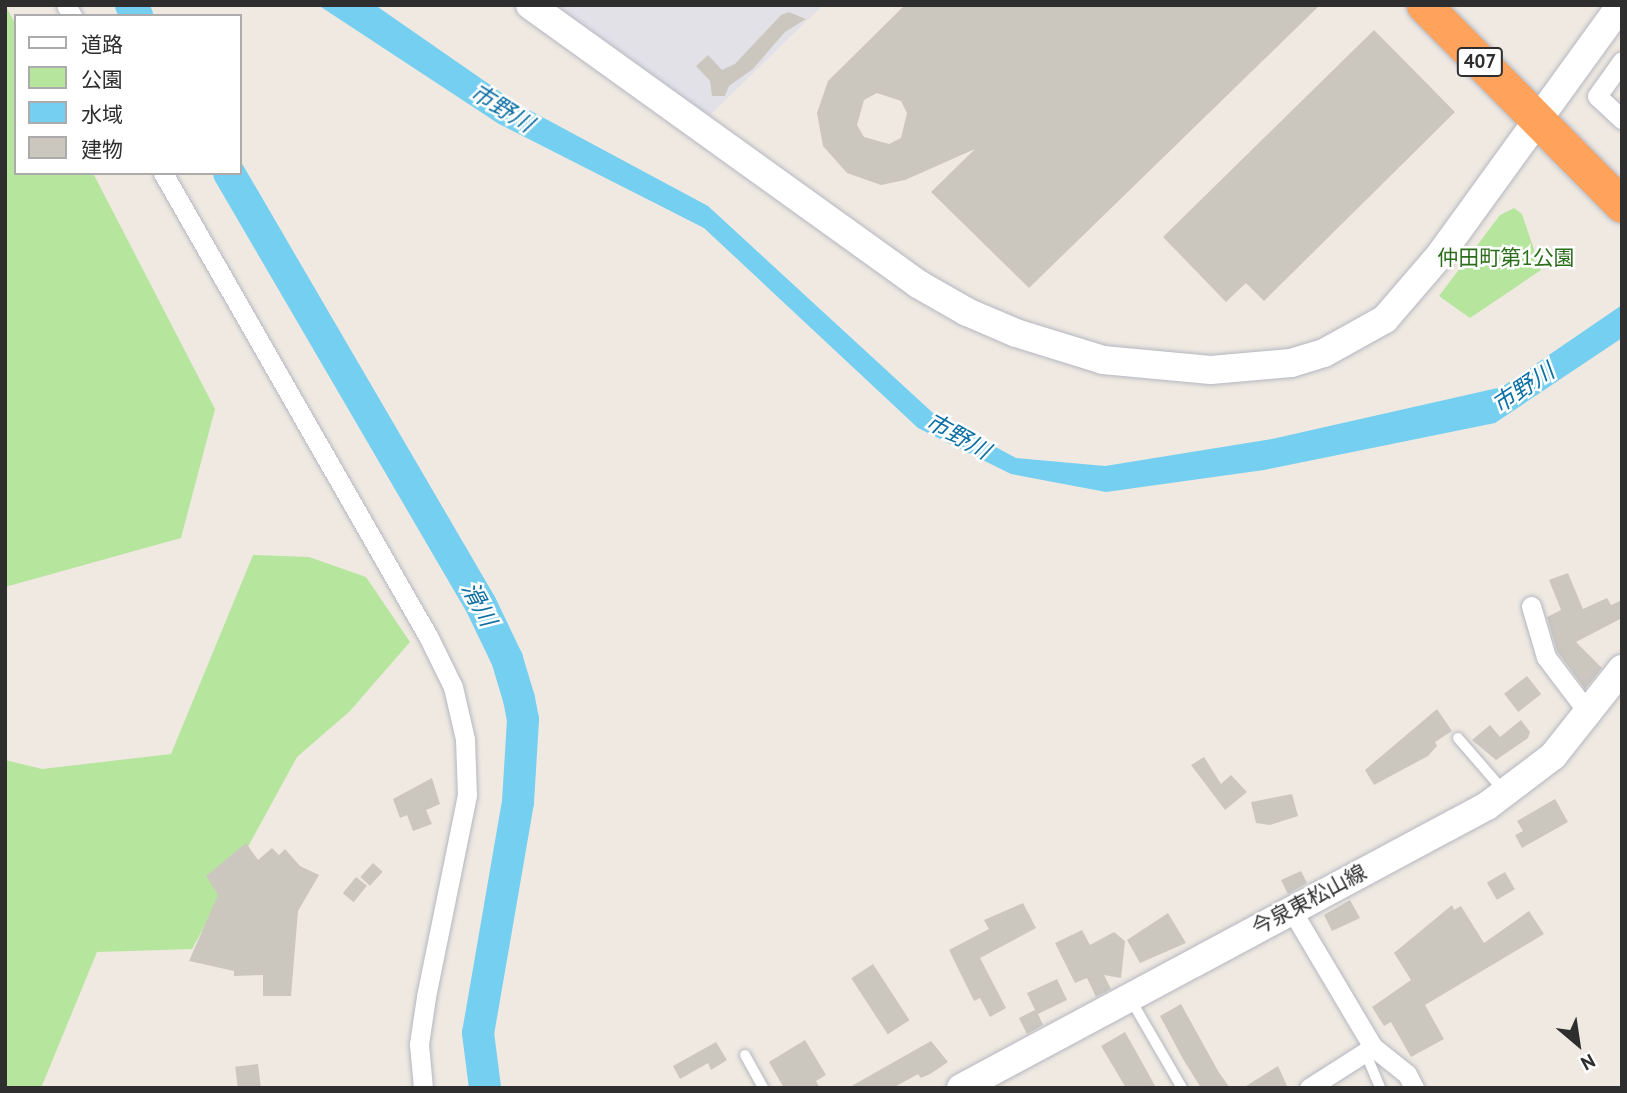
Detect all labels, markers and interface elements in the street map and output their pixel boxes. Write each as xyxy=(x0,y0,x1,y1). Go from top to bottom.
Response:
legend xyxy=(14,14,242,175)
text: 道路 xyxy=(81,31,123,58)
road number: 407 xyxy=(1456,46,1504,78)
text: 公園 xyxy=(81,66,123,93)
water label: 市野川 xyxy=(465,78,539,138)
text: 水域 xyxy=(81,101,123,128)
text: 建物 xyxy=(81,136,123,163)
park label: 仲田町第1公園 xyxy=(1437,245,1575,271)
water label: 市野川 xyxy=(1487,357,1559,419)
water label: 市野川 xyxy=(921,407,995,465)
water label: 滑川 xyxy=(456,577,502,631)
street label: 今泉東松山線 xyxy=(1247,859,1371,941)
north arrow xyxy=(1543,1009,1613,1079)
text: N xyxy=(1577,1049,1599,1076)

